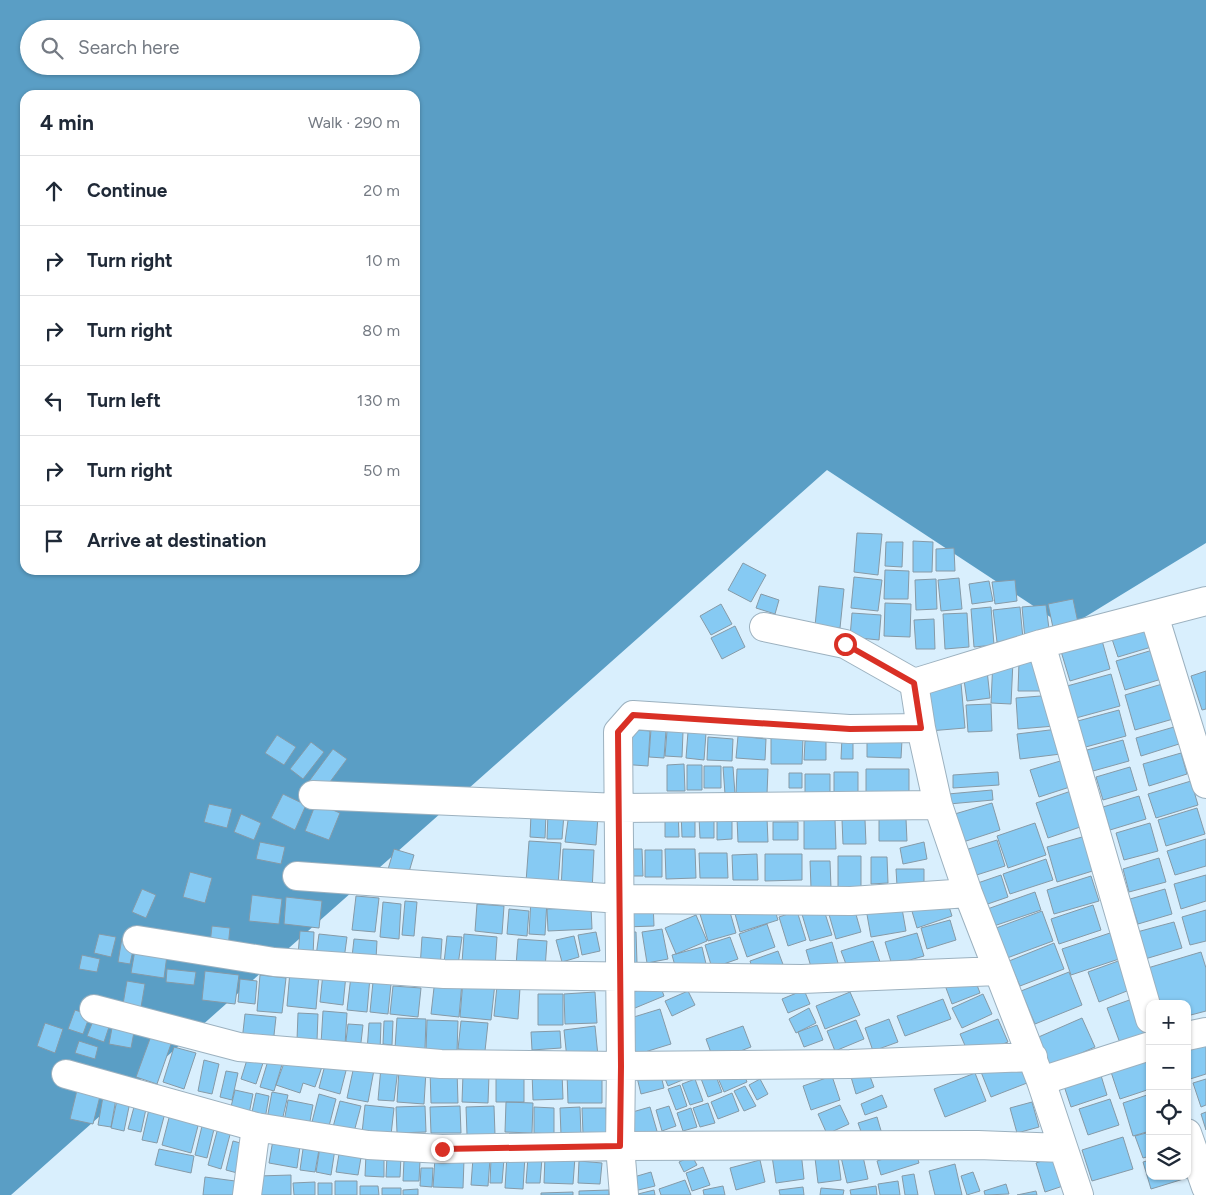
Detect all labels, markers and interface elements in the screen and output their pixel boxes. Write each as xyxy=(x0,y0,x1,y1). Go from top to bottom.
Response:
search box xyxy=(20,20,420,75)
icon: search xyxy=(38,34,66,62)
text: Search here xyxy=(78,36,180,59)
text: 4 min xyxy=(40,110,94,135)
text: Walk · 290 m xyxy=(308,113,400,132)
icon: ahead xyxy=(40,177,68,205)
text: Continue xyxy=(87,179,167,202)
text: 20 m xyxy=(363,181,400,200)
icon: right xyxy=(40,247,68,275)
text: Turn right xyxy=(87,249,173,272)
text: 10 m xyxy=(366,251,400,270)
icon: right xyxy=(40,317,68,345)
text: Turn right xyxy=(87,319,173,342)
text: 80 m xyxy=(362,321,400,340)
icon: left xyxy=(40,387,68,415)
text: Turn left xyxy=(87,389,161,412)
text: 130 m xyxy=(357,391,400,410)
icon: right xyxy=(40,457,68,485)
text: Turn right xyxy=(87,459,173,482)
text: 50 m xyxy=(363,461,400,480)
icon: arrive xyxy=(40,527,68,555)
text: Arrive at destination xyxy=(87,529,266,552)
route start xyxy=(834,633,857,656)
map controls xyxy=(1146,1000,1191,1180)
button: + xyxy=(1146,1000,1191,1045)
button: − xyxy=(1146,1045,1191,1090)
button: locate xyxy=(1146,1090,1191,1135)
button: layers xyxy=(1146,1135,1191,1180)
route end xyxy=(431,1138,454,1161)

